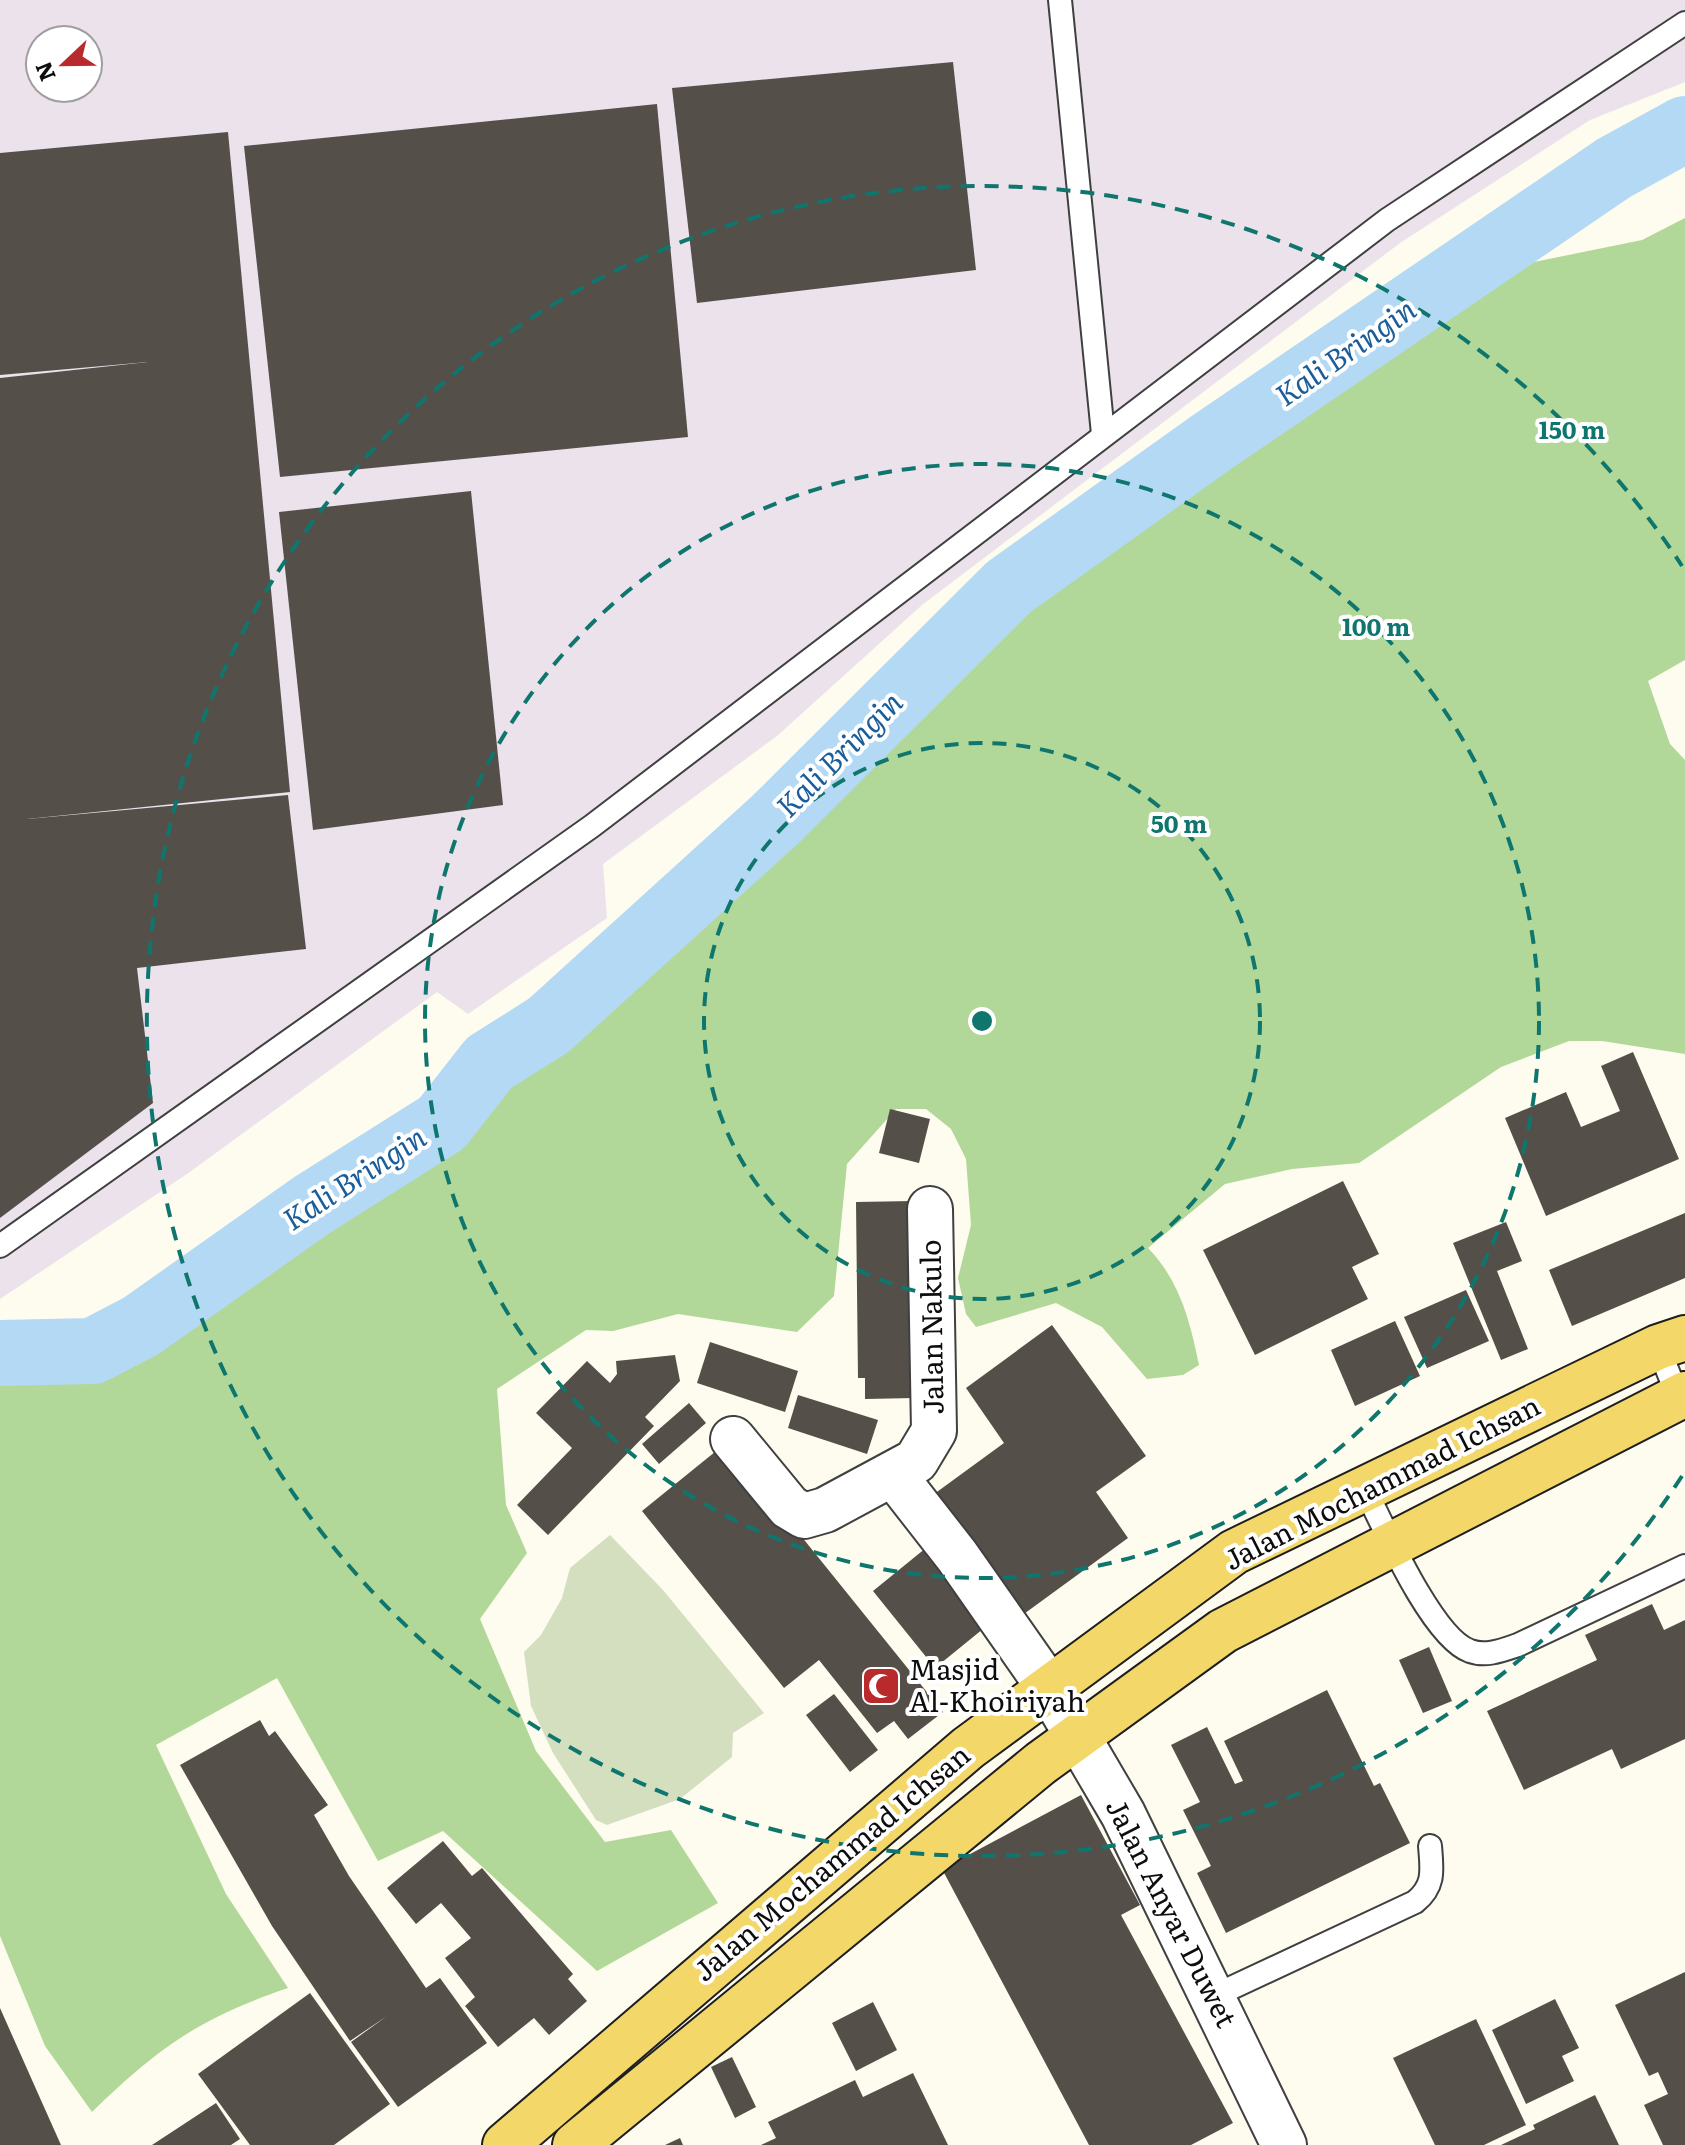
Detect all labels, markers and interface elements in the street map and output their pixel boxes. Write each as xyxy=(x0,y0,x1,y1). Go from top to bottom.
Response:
north arrow xyxy=(24,24,104,104)
text: N xyxy=(25,57,63,87)
water label: Kali Bringin xyxy=(1265,286,1424,415)
text: 150 m xyxy=(1539,411,1605,446)
text: 100 m xyxy=(1342,608,1410,643)
water label: Kali Bringin xyxy=(765,680,911,826)
text: 50 m xyxy=(1151,805,1207,840)
centre of rings xyxy=(968,1007,996,1035)
water label: Kali Bringin xyxy=(273,1114,434,1239)
street label: Jalan Nakulo xyxy=(907,1239,953,1415)
street label: Jalan Mochammad Ichsan xyxy=(1216,1383,1546,1579)
place label: Masjid Al-Khoiriyah xyxy=(909,1647,1085,1721)
mosque icon: Masjid Al-Khoiriyah xyxy=(860,1665,902,1707)
street label: Jalan Mochammad Ichsan xyxy=(683,1733,978,1990)
street label: Jalan Anyar Duwet xyxy=(1097,1790,1249,2034)

